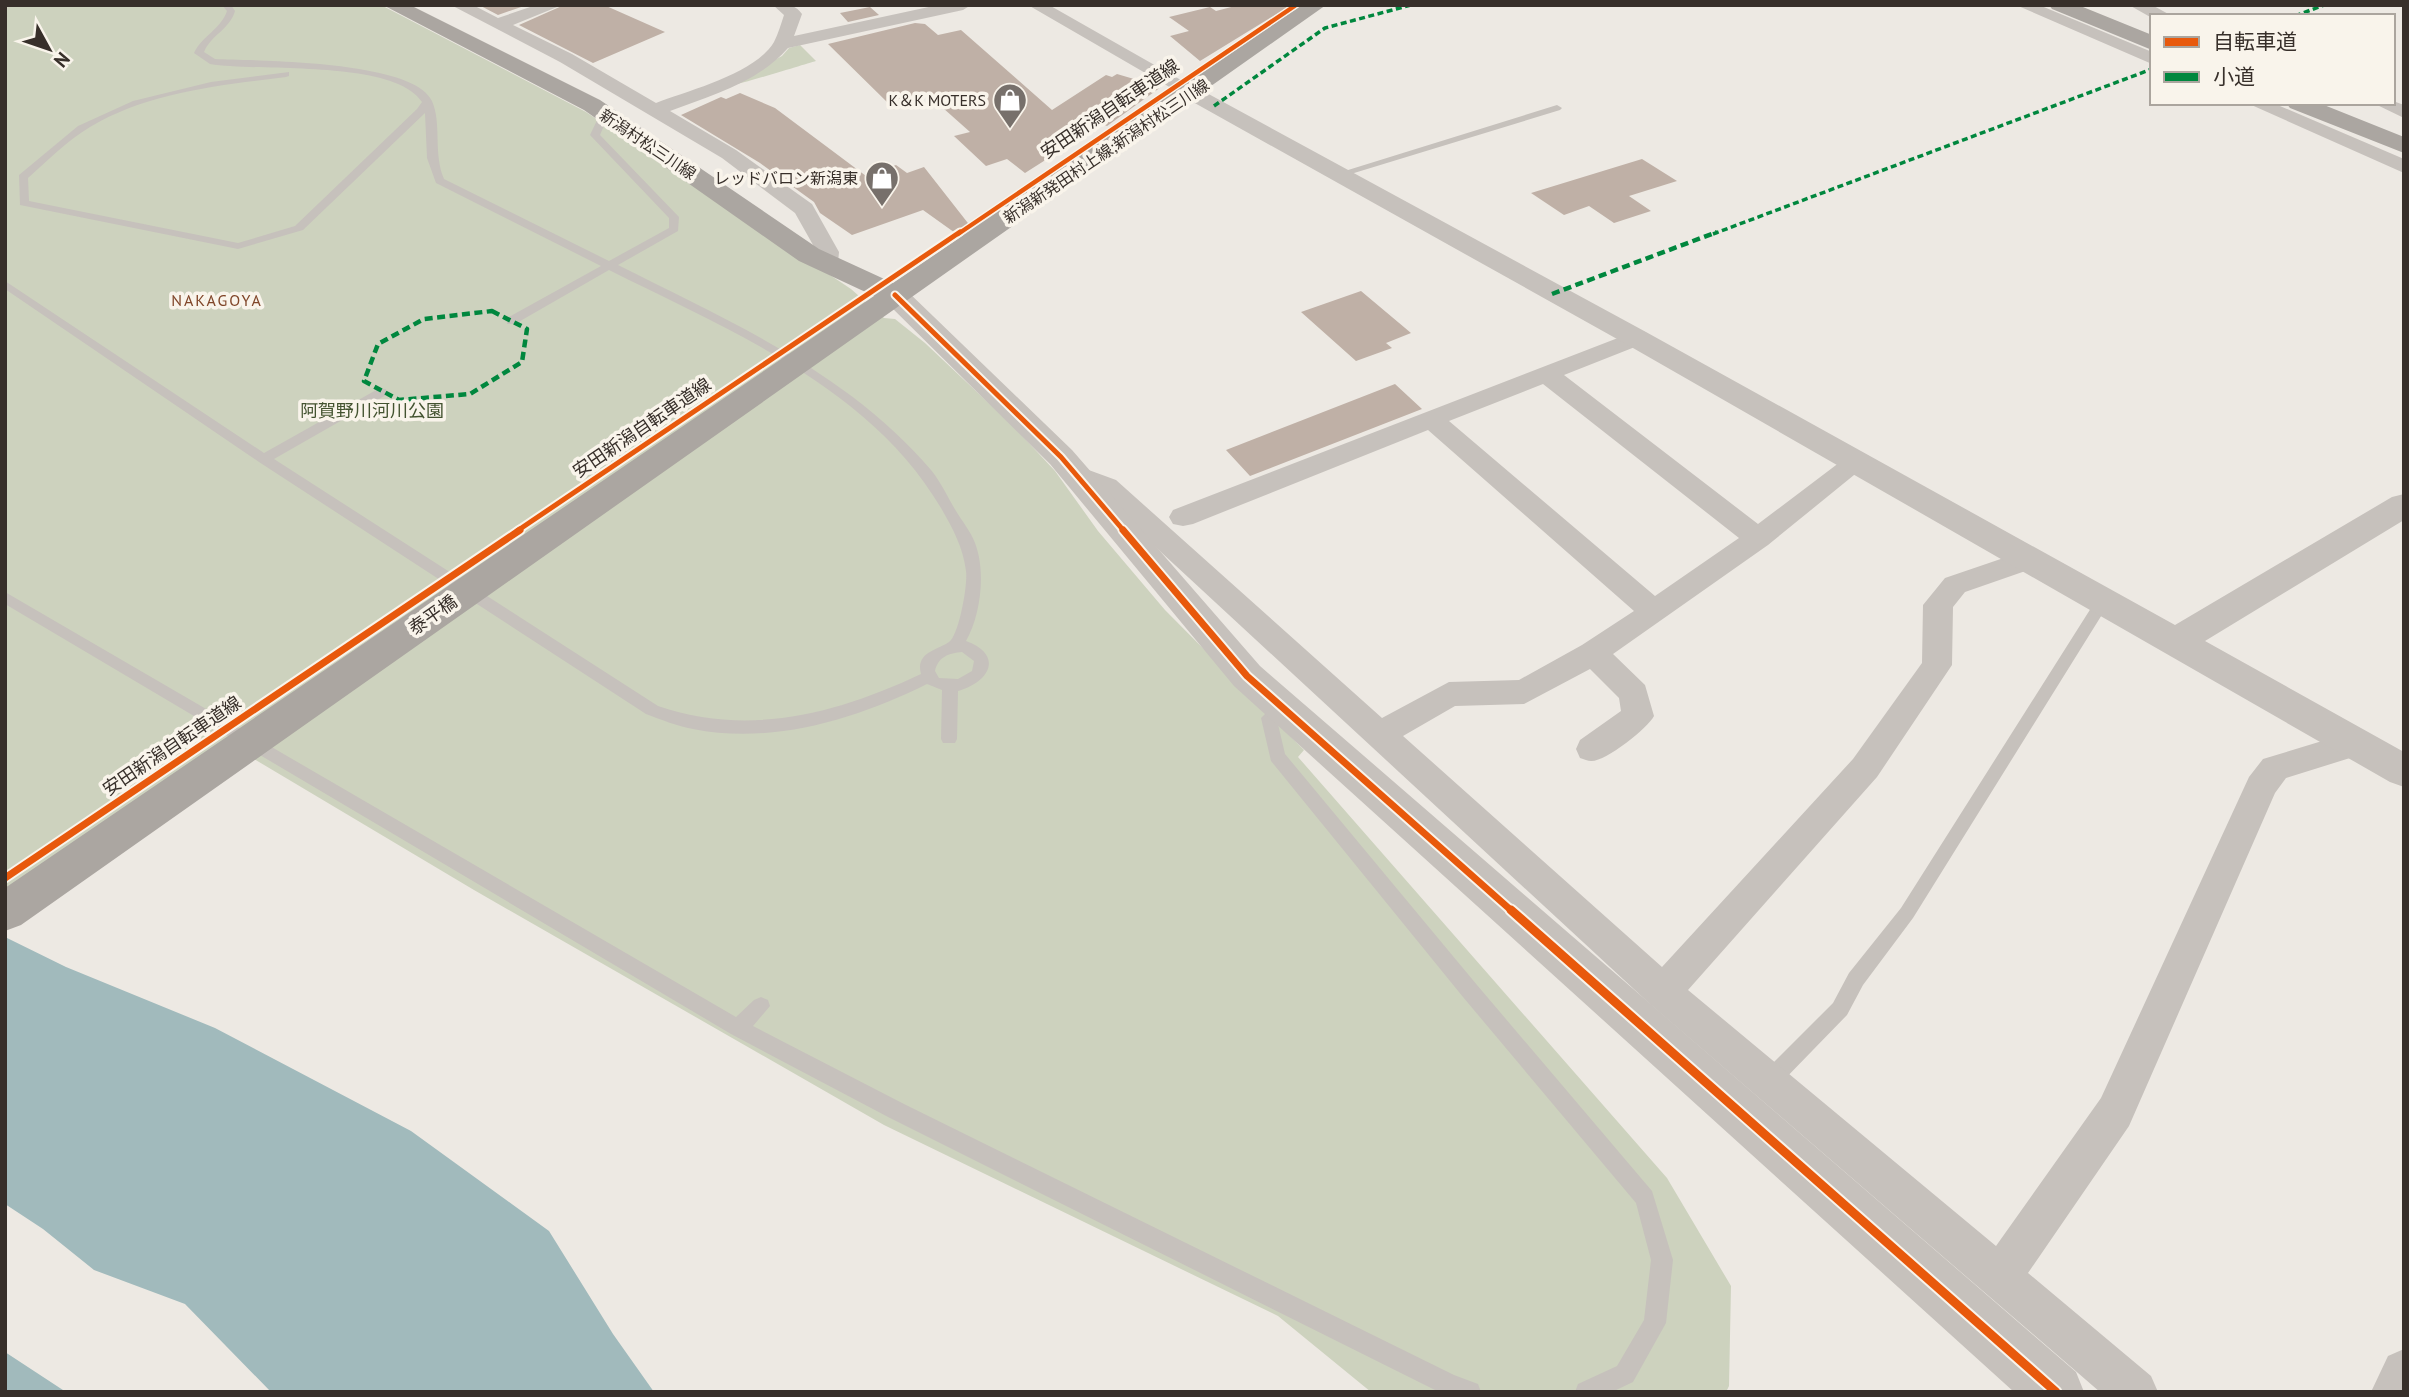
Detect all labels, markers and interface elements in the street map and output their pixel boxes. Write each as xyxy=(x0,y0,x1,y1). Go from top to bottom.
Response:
north arrow xyxy=(14,14,84,84)
legend xyxy=(2150,14,2395,105)
text: 自転車道 xyxy=(2213,28,2297,55)
text: N xyxy=(49,47,75,72)
street label: 安田新潟自転車道線 xyxy=(1036,54,1183,163)
text: 小道 xyxy=(2213,63,2255,90)
street label: 新潟新発田村上線;新潟村松三川線 xyxy=(999,74,1213,228)
shop icon: K＆K MOTERS xyxy=(991,81,1029,130)
place label: K＆K MOTERS xyxy=(888,90,986,110)
street label: 新潟村松三川線 xyxy=(596,104,700,184)
shop icon: レッドバロン新潟東 xyxy=(863,159,901,208)
place label: レッドバロン新潟東 xyxy=(714,168,858,188)
district label: NAKAGOYA xyxy=(171,290,263,310)
street label: 安田新潟自転車道線 xyxy=(568,373,715,482)
park label: 阿賀野川河川公園 xyxy=(300,399,444,422)
street label: 泰平橋 xyxy=(404,590,461,639)
street label: 安田新潟自転車道線 xyxy=(98,691,245,800)

